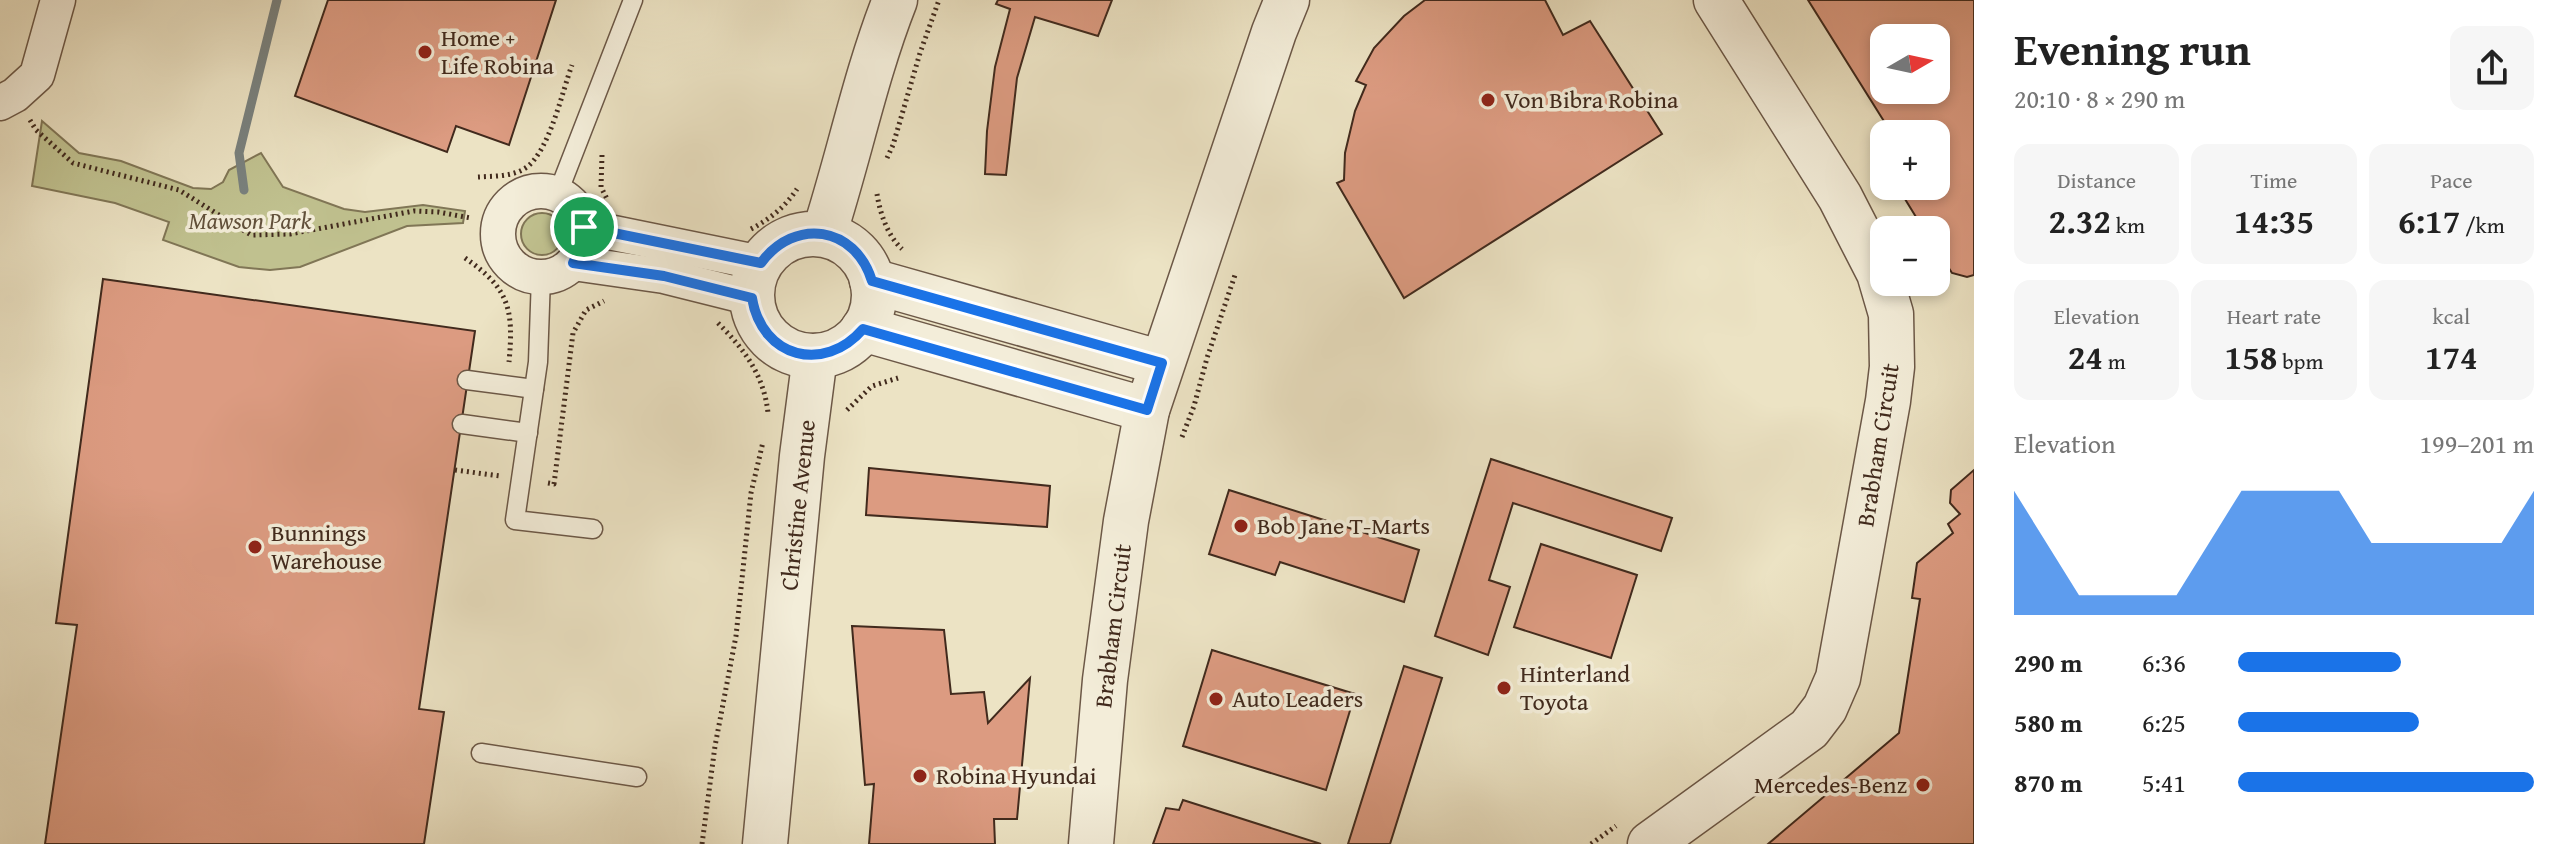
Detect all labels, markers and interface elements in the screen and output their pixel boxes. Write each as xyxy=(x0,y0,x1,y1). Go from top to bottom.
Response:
text: Evening run xyxy=(2014,17,2251,81)
place label: Home + Life Robina xyxy=(441,20,554,83)
north arrow xyxy=(1870,24,1950,104)
map controls xyxy=(1870,24,1950,296)
button: share xyxy=(2450,26,2534,110)
marker: Home + Life Robina xyxy=(416,43,434,61)
text: 20:10 · 8 × 290 m xyxy=(2014,79,2185,118)
place label: Von Bibra Robina xyxy=(1504,82,1679,117)
marker: Von Bibra Robina xyxy=(1479,91,1497,109)
button: + xyxy=(1870,120,1950,200)
text: Distance xyxy=(2057,164,2136,196)
text: Time xyxy=(2251,164,2297,196)
text: Pace xyxy=(2430,164,2472,196)
pin xyxy=(550,193,618,261)
text: 2.32 xyxy=(2048,196,2111,245)
text: 14:35 xyxy=(2234,196,2314,245)
text: 6:17 xyxy=(2398,196,2460,245)
park label: Mawson Park xyxy=(189,203,311,238)
icon: arrive xyxy=(562,205,606,249)
text: km xyxy=(2111,209,2145,241)
text: /km xyxy=(2460,209,2505,241)
button: − xyxy=(1870,216,1950,296)
text: Elevation xyxy=(2054,300,2140,332)
text: Heart rate xyxy=(2227,300,2321,332)
text: kcal xyxy=(2433,300,2470,332)
text: 24 xyxy=(2068,332,2103,381)
text: 158 xyxy=(2225,332,2277,381)
text: 174 xyxy=(2425,332,2478,381)
text: m xyxy=(2103,345,2126,377)
text: bpm xyxy=(2277,345,2323,377)
street label: Brabham Circuit xyxy=(1847,360,1908,529)
street label: Christine Avenue xyxy=(771,418,824,592)
text: Elevation xyxy=(2014,424,2116,463)
text: 199–201 m xyxy=(2420,424,2534,463)
place label: Bob Jane T-Marts xyxy=(1257,508,1430,543)
place label: Bunnings Warehouse xyxy=(271,515,382,578)
marker: Bob Jane T-Marts xyxy=(1232,517,1250,535)
marker: Bunnings Warehouse xyxy=(246,538,264,556)
street label: Brabham Circuit xyxy=(1085,541,1140,710)
text: 290 m xyxy=(2014,643,2082,682)
text: 6:36 xyxy=(2142,643,2186,682)
place label: Hinterland Toyota xyxy=(1520,656,1630,719)
marker: Hinterland Toyota xyxy=(1495,679,1513,697)
place label: Auto Leaders xyxy=(1232,681,1363,716)
marker: Auto Leaders xyxy=(1207,690,1225,708)
text: 580 m xyxy=(2014,703,2082,742)
text: 6:25 xyxy=(2142,703,2186,742)
place label: Robina Hyundai xyxy=(936,758,1097,793)
text: 870 m xyxy=(2014,763,2082,802)
text: 5:41 xyxy=(2142,763,2186,802)
marker: Robina Hyundai xyxy=(911,767,929,785)
place label: Mercedes-Benz xyxy=(1754,767,1907,802)
marker: Mercedes-Benz xyxy=(1914,776,1932,794)

